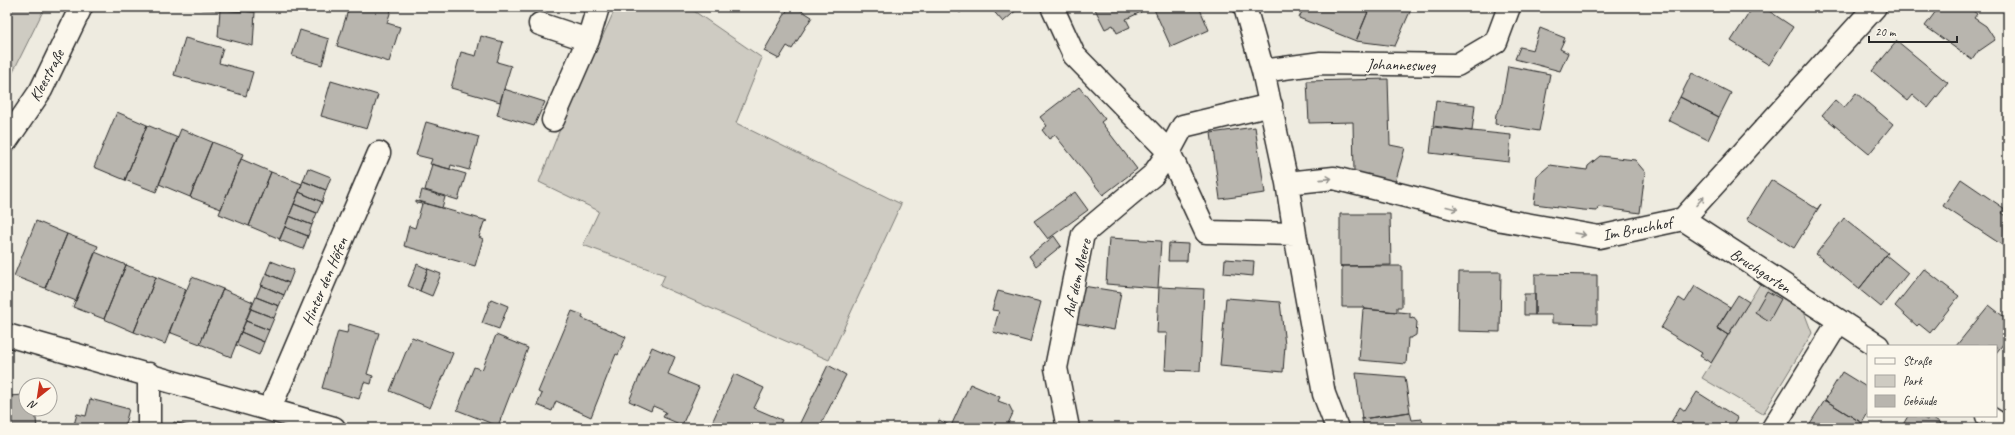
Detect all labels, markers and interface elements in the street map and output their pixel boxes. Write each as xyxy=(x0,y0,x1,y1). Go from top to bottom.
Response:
scale bar xyxy=(1869,18,1957,44)
text: 20 m xyxy=(1875,24,1897,40)
street label: Kleestraße xyxy=(25,45,70,105)
street label: Johannesweg xyxy=(1366,54,1437,76)
one-way arrow xyxy=(1319,175,1332,182)
one-way arrow xyxy=(1695,196,1704,206)
one-way arrow xyxy=(1446,204,1459,212)
street label: Im Bruchhof xyxy=(1601,212,1678,245)
one-way arrow xyxy=(1573,230,1586,238)
street label: Hinter den Höfen xyxy=(297,234,353,328)
street label: Auf dem Meere xyxy=(1058,235,1096,319)
street label: Bruchgarten xyxy=(1726,244,1795,298)
legend xyxy=(1867,345,1997,417)
text: Straße xyxy=(1903,353,1932,369)
text: Park xyxy=(1903,373,1924,389)
north arrow xyxy=(18,377,58,417)
text: Gebäude xyxy=(1903,393,1937,409)
text: N xyxy=(25,397,39,413)

